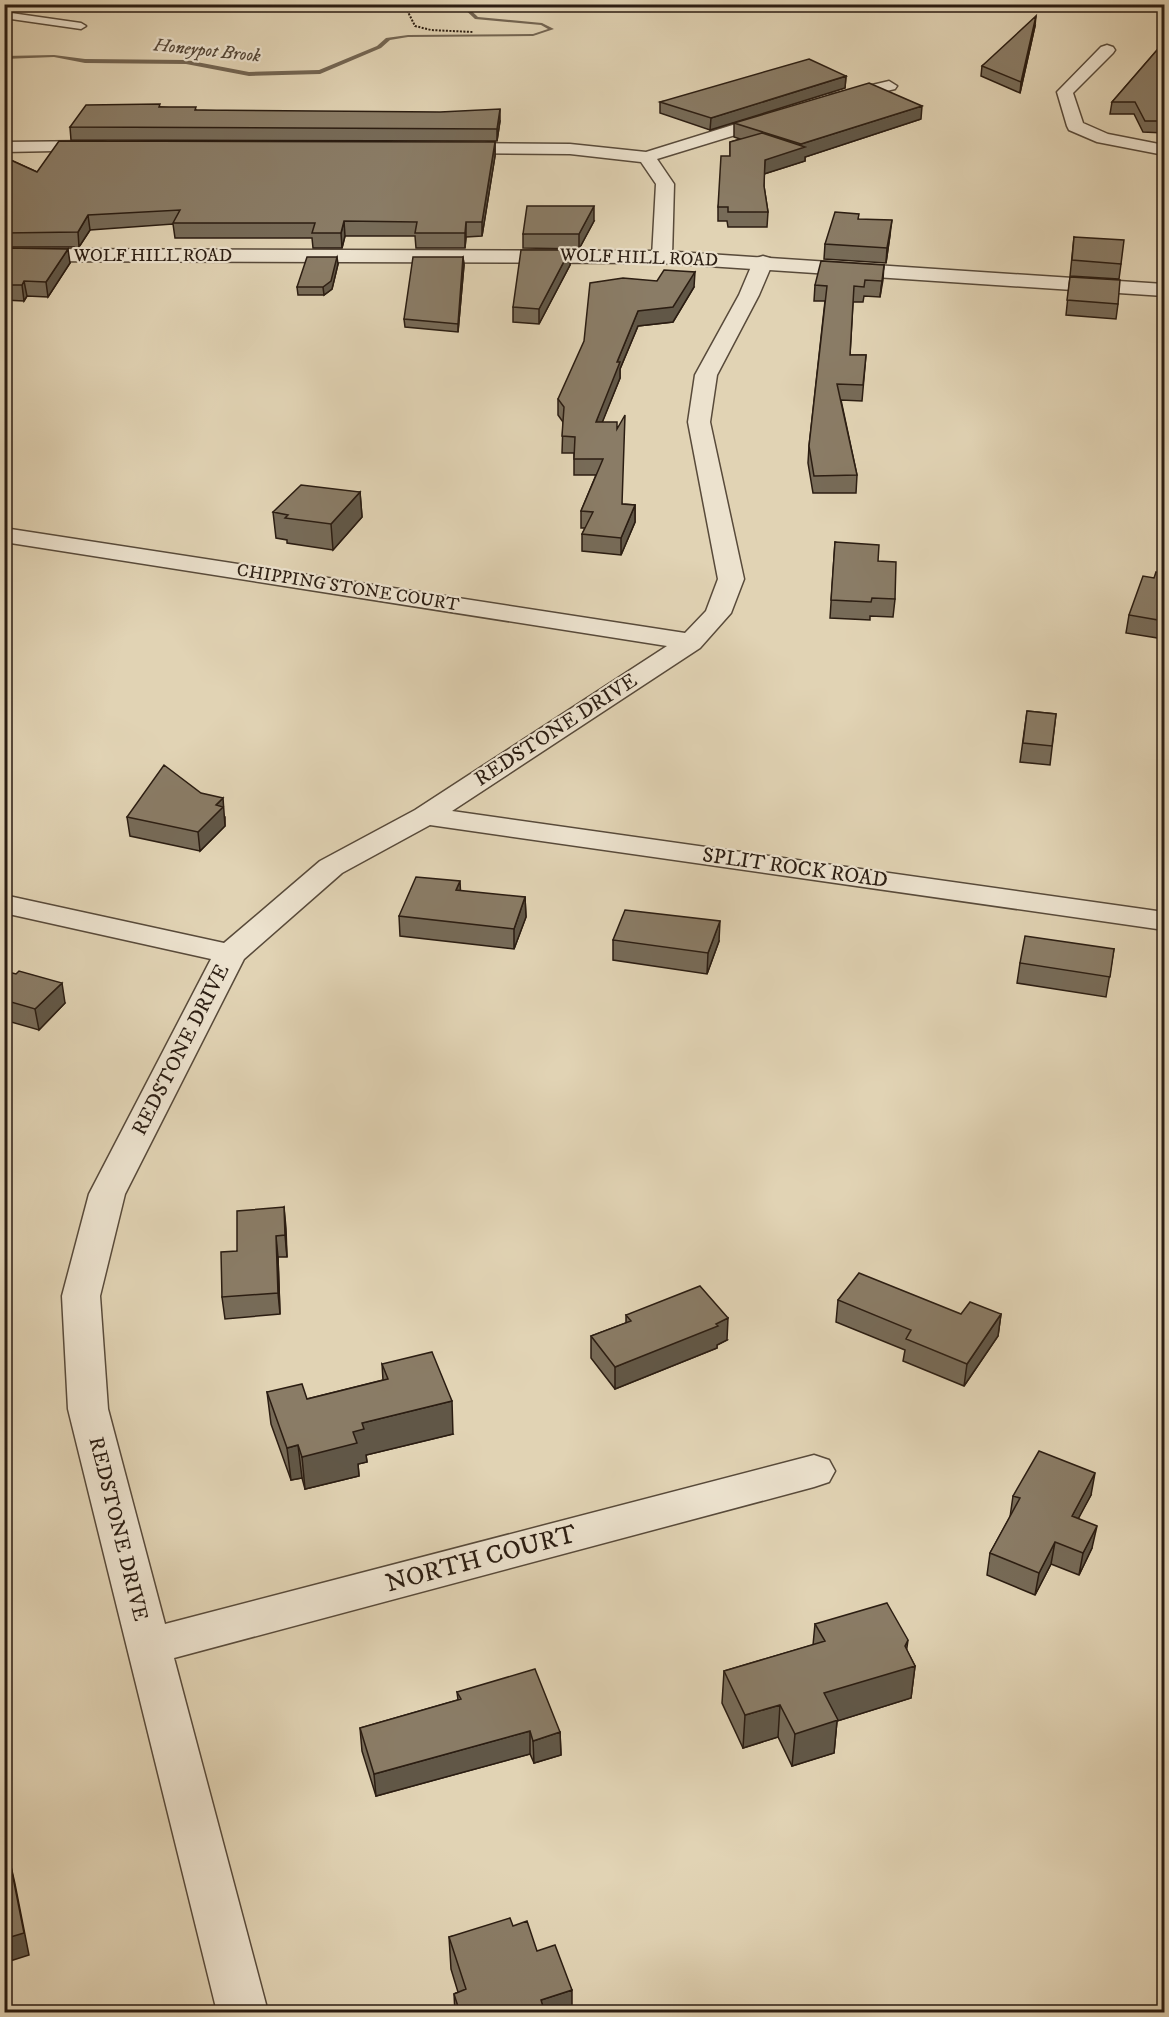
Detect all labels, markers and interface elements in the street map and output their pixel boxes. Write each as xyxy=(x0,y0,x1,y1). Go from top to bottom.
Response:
water label: Honeypot Brook xyxy=(151,34,262,68)
street label: WOLF HILL ROAD xyxy=(559,244,718,272)
street label: WOLF HILL ROAD xyxy=(73,245,232,267)
street label: CHIPPING STONE COURT xyxy=(235,560,461,617)
street label: REDSTONE DRIVE xyxy=(470,668,642,792)
street label: SPLIT ROCK ROAD xyxy=(701,842,889,894)
street label: REDSTONE DRIVE xyxy=(127,960,236,1140)
street label: REDSTONE DRIVE xyxy=(83,1434,153,1624)
street label: NORTH COURT xyxy=(382,1518,580,1600)

